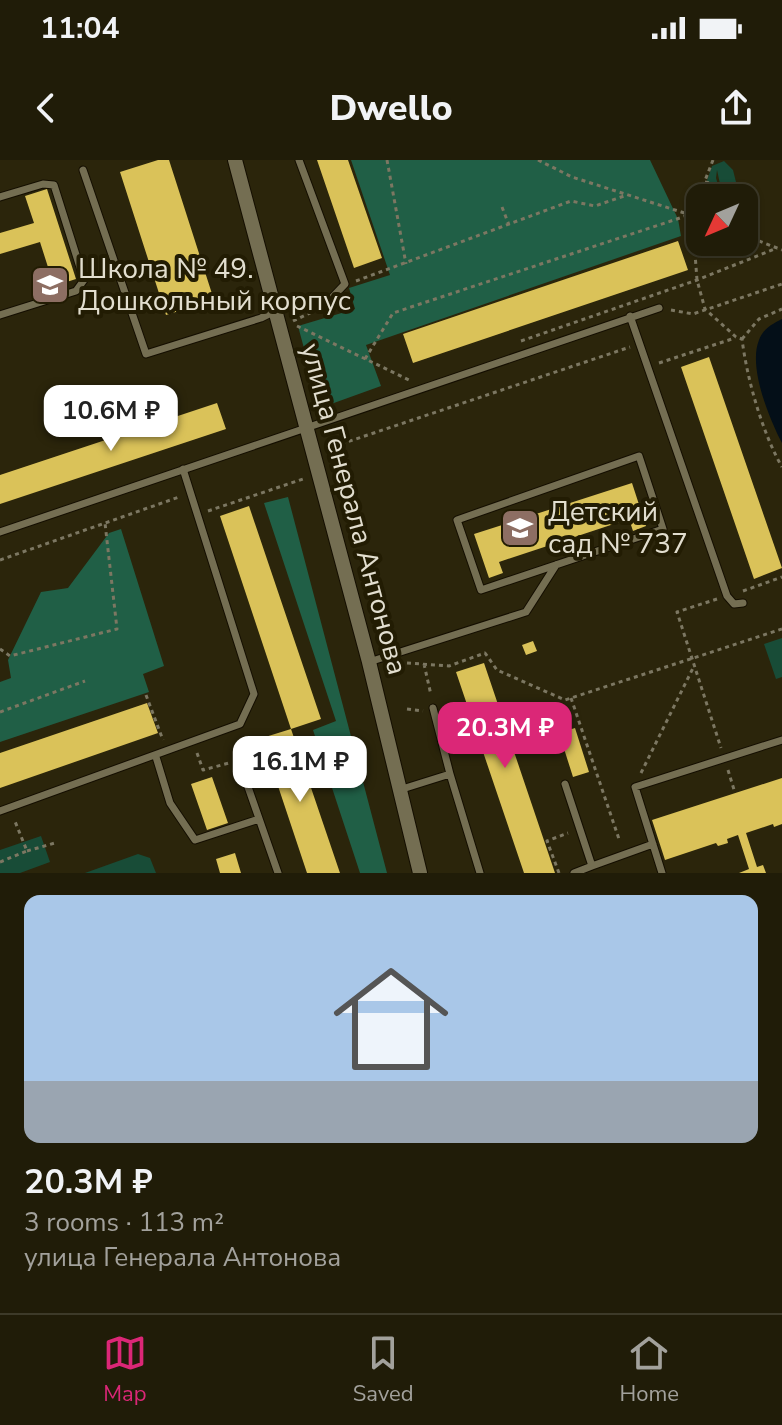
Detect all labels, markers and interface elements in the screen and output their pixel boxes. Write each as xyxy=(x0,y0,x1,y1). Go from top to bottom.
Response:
text: 11:04 xyxy=(40,8,119,49)
text: Dwello xyxy=(329,84,453,133)
icon: back xyxy=(24,86,68,130)
icon: share xyxy=(714,86,758,130)
north arrow xyxy=(686,184,758,256)
map controls xyxy=(686,184,758,256)
place label: Школа № 49. Дошкольный корпус xyxy=(78,250,351,320)
school or university icon: Школа № 49. Дошкольный корпус xyxy=(29,264,71,306)
street label: улица Генерала Антонова xyxy=(291,339,417,679)
pin: 10.6M ₽ xyxy=(37,385,185,453)
text: 10.6M ₽ xyxy=(62,393,160,428)
place label: Детский сад № 737 xyxy=(548,493,688,563)
school or university icon: Детский сад № 737 xyxy=(499,507,541,549)
pin: 20.3M ₽ xyxy=(431,702,579,770)
text: 20.3M ₽ xyxy=(456,710,554,745)
pin: 16.1M ₽ xyxy=(226,736,374,804)
text: 16.1M ₽ xyxy=(251,744,349,779)
icon: home xyxy=(319,947,463,1091)
text: 20.3M ₽ xyxy=(24,1159,153,1205)
text: 3 rooms · 113 m² xyxy=(24,1205,224,1240)
text: улица Генерала Антонова xyxy=(24,1240,341,1275)
tab: Map xyxy=(103,1331,147,1409)
tab: Saved xyxy=(353,1331,414,1409)
tab: Home xyxy=(620,1331,679,1409)

